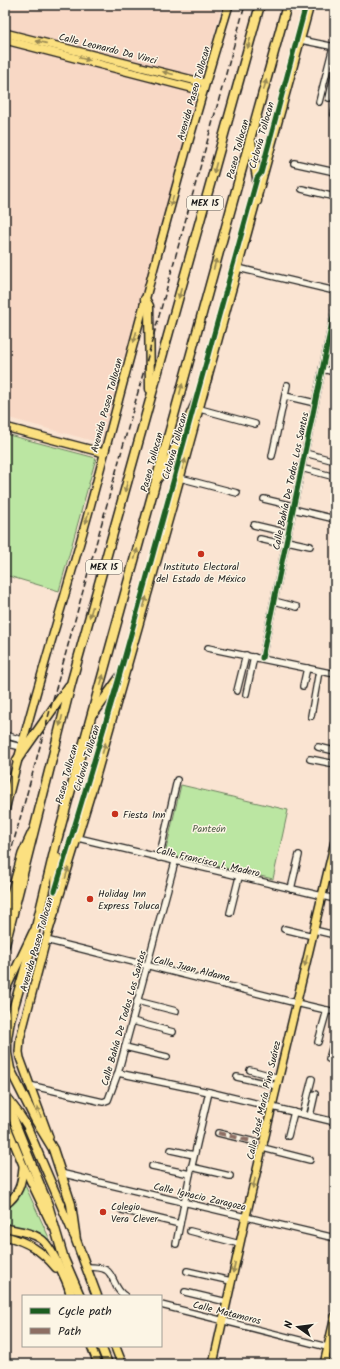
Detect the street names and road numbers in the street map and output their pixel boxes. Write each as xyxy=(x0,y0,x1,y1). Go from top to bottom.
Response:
street label: Calle Leonardo Da Vinci xyxy=(57,29,159,69)
street label: Avenida Paseo Tollocan xyxy=(173,44,215,142)
street label: Ciclovía Tollocan xyxy=(245,100,279,171)
street label: Paseo Tollocan xyxy=(222,118,254,181)
road number: MEX 15 xyxy=(187,196,223,210)
street label: Avenida Paseo Tollocan xyxy=(87,356,127,454)
street label: Calle Bahía De Todos Los Santos xyxy=(269,410,314,552)
street label: Ciclovía Tollocan xyxy=(158,411,192,482)
street label: Paseo Tollocan xyxy=(136,431,168,494)
road number: MEX 15 xyxy=(86,560,122,574)
street label: Ciclovía Tollocan xyxy=(69,723,105,794)
street label: Paseo Tollocan xyxy=(51,743,83,806)
street label: Calle Francisco I. Madero xyxy=(154,842,262,882)
street label: Avenida Paseo Tollocan xyxy=(16,895,58,993)
street label: Calle Bahía De Todos Los Santos xyxy=(97,948,151,1088)
street label: Calle Juan Aldama xyxy=(152,952,232,986)
street label: Calle José María Pino Suárez xyxy=(242,1039,286,1161)
street label: Calle Ignacio Zaragoza xyxy=(152,1179,248,1215)
street label: Calle Matamoros xyxy=(191,1297,263,1329)

